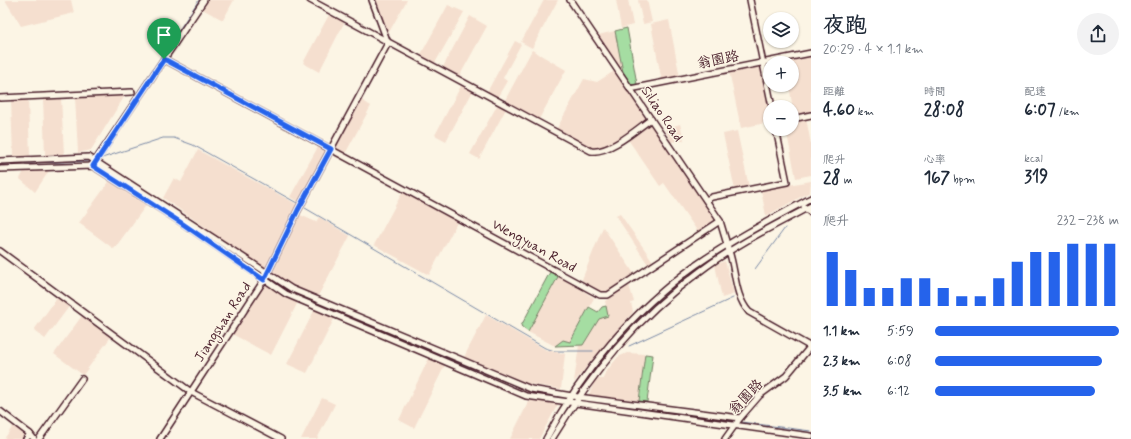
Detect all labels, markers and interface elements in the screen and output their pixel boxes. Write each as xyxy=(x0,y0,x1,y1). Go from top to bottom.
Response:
map controls xyxy=(763,12,799,136)
button: layers xyxy=(763,12,799,48)
text: 夜跑 xyxy=(823,12,867,40)
button: share xyxy=(1077,13,1119,55)
pin xyxy=(147,18,181,59)
icon: arrive xyxy=(153,24,175,46)
text: 20:29 · 4 × 1.1 km xyxy=(823,41,924,58)
street label: 翁園路 xyxy=(696,47,740,73)
button: + xyxy=(763,56,799,92)
street label: Siliao Road xyxy=(637,83,687,145)
text: 距離 xyxy=(823,85,845,99)
text: 時間 xyxy=(924,85,946,99)
text: 配速 xyxy=(1024,85,1046,99)
text: 4.60 xyxy=(823,99,855,121)
text: 28:08 xyxy=(924,99,965,121)
text: 6:07 xyxy=(1024,99,1056,121)
button: − xyxy=(763,100,799,136)
text: km xyxy=(855,105,874,119)
text: /km xyxy=(1056,105,1079,119)
text: kcal xyxy=(1024,152,1043,166)
text: 爬升 xyxy=(823,153,845,167)
text: 心率 xyxy=(924,153,946,167)
text: 319 xyxy=(1024,166,1048,188)
text: 28 xyxy=(823,167,841,189)
text: 167 xyxy=(924,167,950,189)
text: m xyxy=(841,173,852,187)
text: bpm xyxy=(950,173,975,187)
text: 232–238 m xyxy=(1057,212,1119,229)
text: 爬升 xyxy=(823,213,849,230)
street label: Wengyuan Road xyxy=(488,215,579,278)
street label: Jiangshan Road xyxy=(190,279,256,366)
text: 1.1 km xyxy=(823,323,860,340)
text: 5:59 xyxy=(887,323,914,340)
text: 2.3 km xyxy=(823,353,860,370)
text: 6:08 xyxy=(887,353,912,370)
street label: 翁園路 xyxy=(725,376,767,418)
text: 3.5 km xyxy=(823,383,862,400)
text: 6:12 xyxy=(887,383,910,400)

